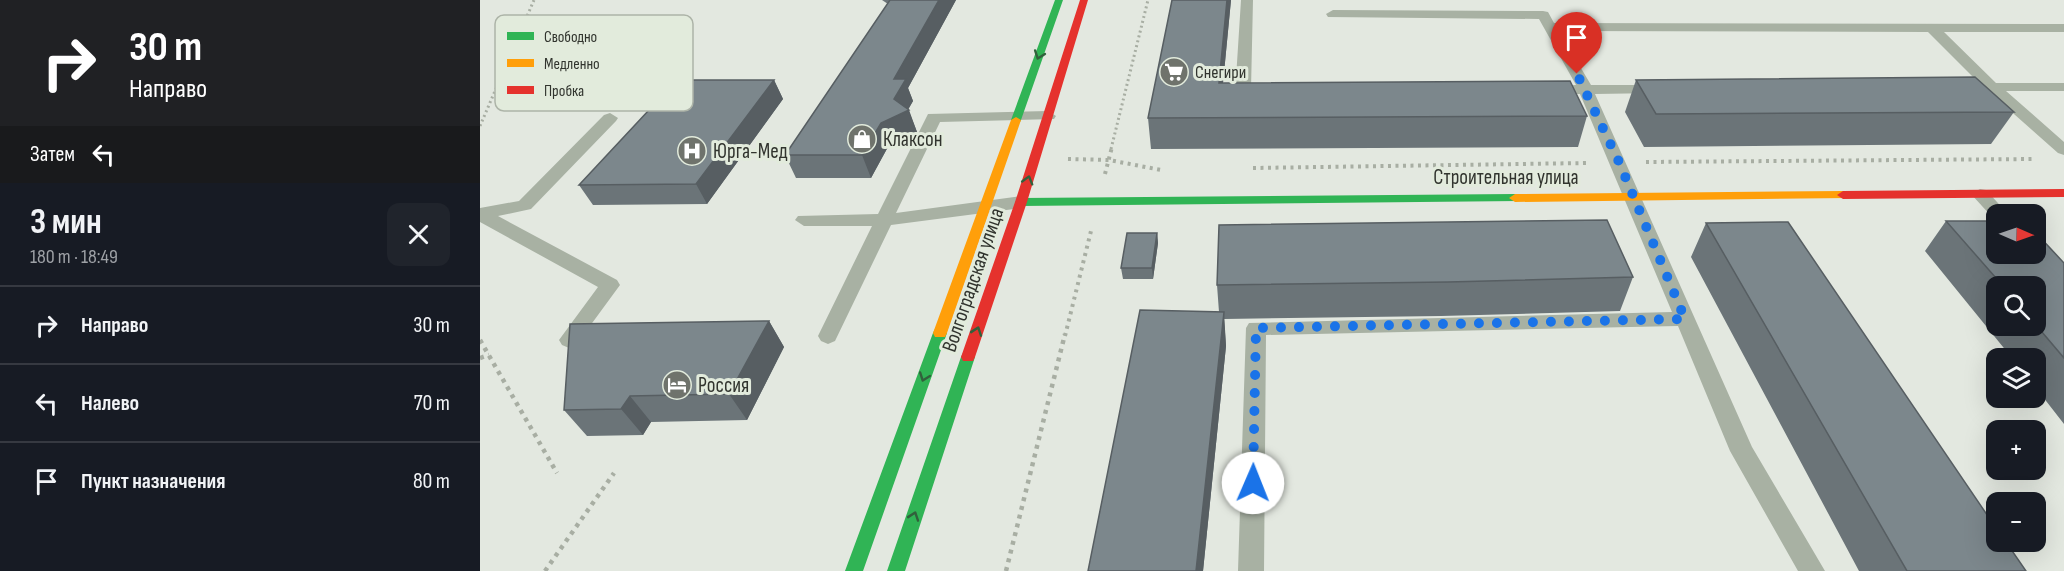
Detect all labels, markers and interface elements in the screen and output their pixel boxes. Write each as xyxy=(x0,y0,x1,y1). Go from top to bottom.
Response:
pin xyxy=(1551,12,1602,74)
legend xyxy=(495,15,693,111)
icon: arrive xyxy=(1560,21,1593,54)
text: 30 m xyxy=(129,22,202,73)
icon: right xyxy=(30,24,108,102)
text: Свободно xyxy=(544,28,597,47)
one-way arrow xyxy=(1034,49,1047,60)
text: Медленно xyxy=(544,55,600,74)
supermarket icon: Снегири xyxy=(1158,56,1190,88)
place label: Снегири xyxy=(1195,62,1246,83)
text: Направо xyxy=(129,73,207,105)
text: Пробка xyxy=(544,82,584,101)
shop icon: Клаксон xyxy=(846,123,878,155)
place label: Клаксон xyxy=(883,127,942,152)
hospital icon: Юрга-Мед xyxy=(676,135,708,167)
icon: left xyxy=(87,138,120,171)
place label: Юрга-Мед xyxy=(713,139,788,164)
text: Затем xyxy=(30,141,75,168)
street label: Строительная улица xyxy=(1433,165,1579,190)
one-way arrow xyxy=(1021,176,1033,186)
text: 3 мин xyxy=(30,201,102,244)
button: close xyxy=(387,203,450,266)
north arrow xyxy=(1986,204,2046,264)
map controls xyxy=(1986,204,2046,552)
street label: Волгоградская улица xyxy=(937,205,1009,355)
text: 180 m · 18:49 xyxy=(30,245,118,269)
button: search xyxy=(1986,276,2046,336)
icon: right xyxy=(30,309,63,342)
text: Направо xyxy=(81,312,148,339)
text: 30 m xyxy=(413,312,450,339)
one-way arrow xyxy=(970,326,983,337)
button: layers xyxy=(1986,348,2046,408)
hotel icon: Россия xyxy=(661,369,693,401)
one-way arrow xyxy=(918,371,931,382)
place label: Россия xyxy=(698,373,749,398)
icon: left xyxy=(30,387,63,420)
text: Налево xyxy=(81,390,139,417)
text: 70 m xyxy=(414,390,450,417)
button: + xyxy=(1986,420,2046,480)
position arrow xyxy=(1221,451,1285,515)
icon: arrive xyxy=(30,465,63,498)
text: Пункт назначения xyxy=(81,468,225,495)
text: 80 m xyxy=(413,468,450,495)
button: − xyxy=(1986,492,2046,552)
one-way arrow xyxy=(907,511,920,522)

